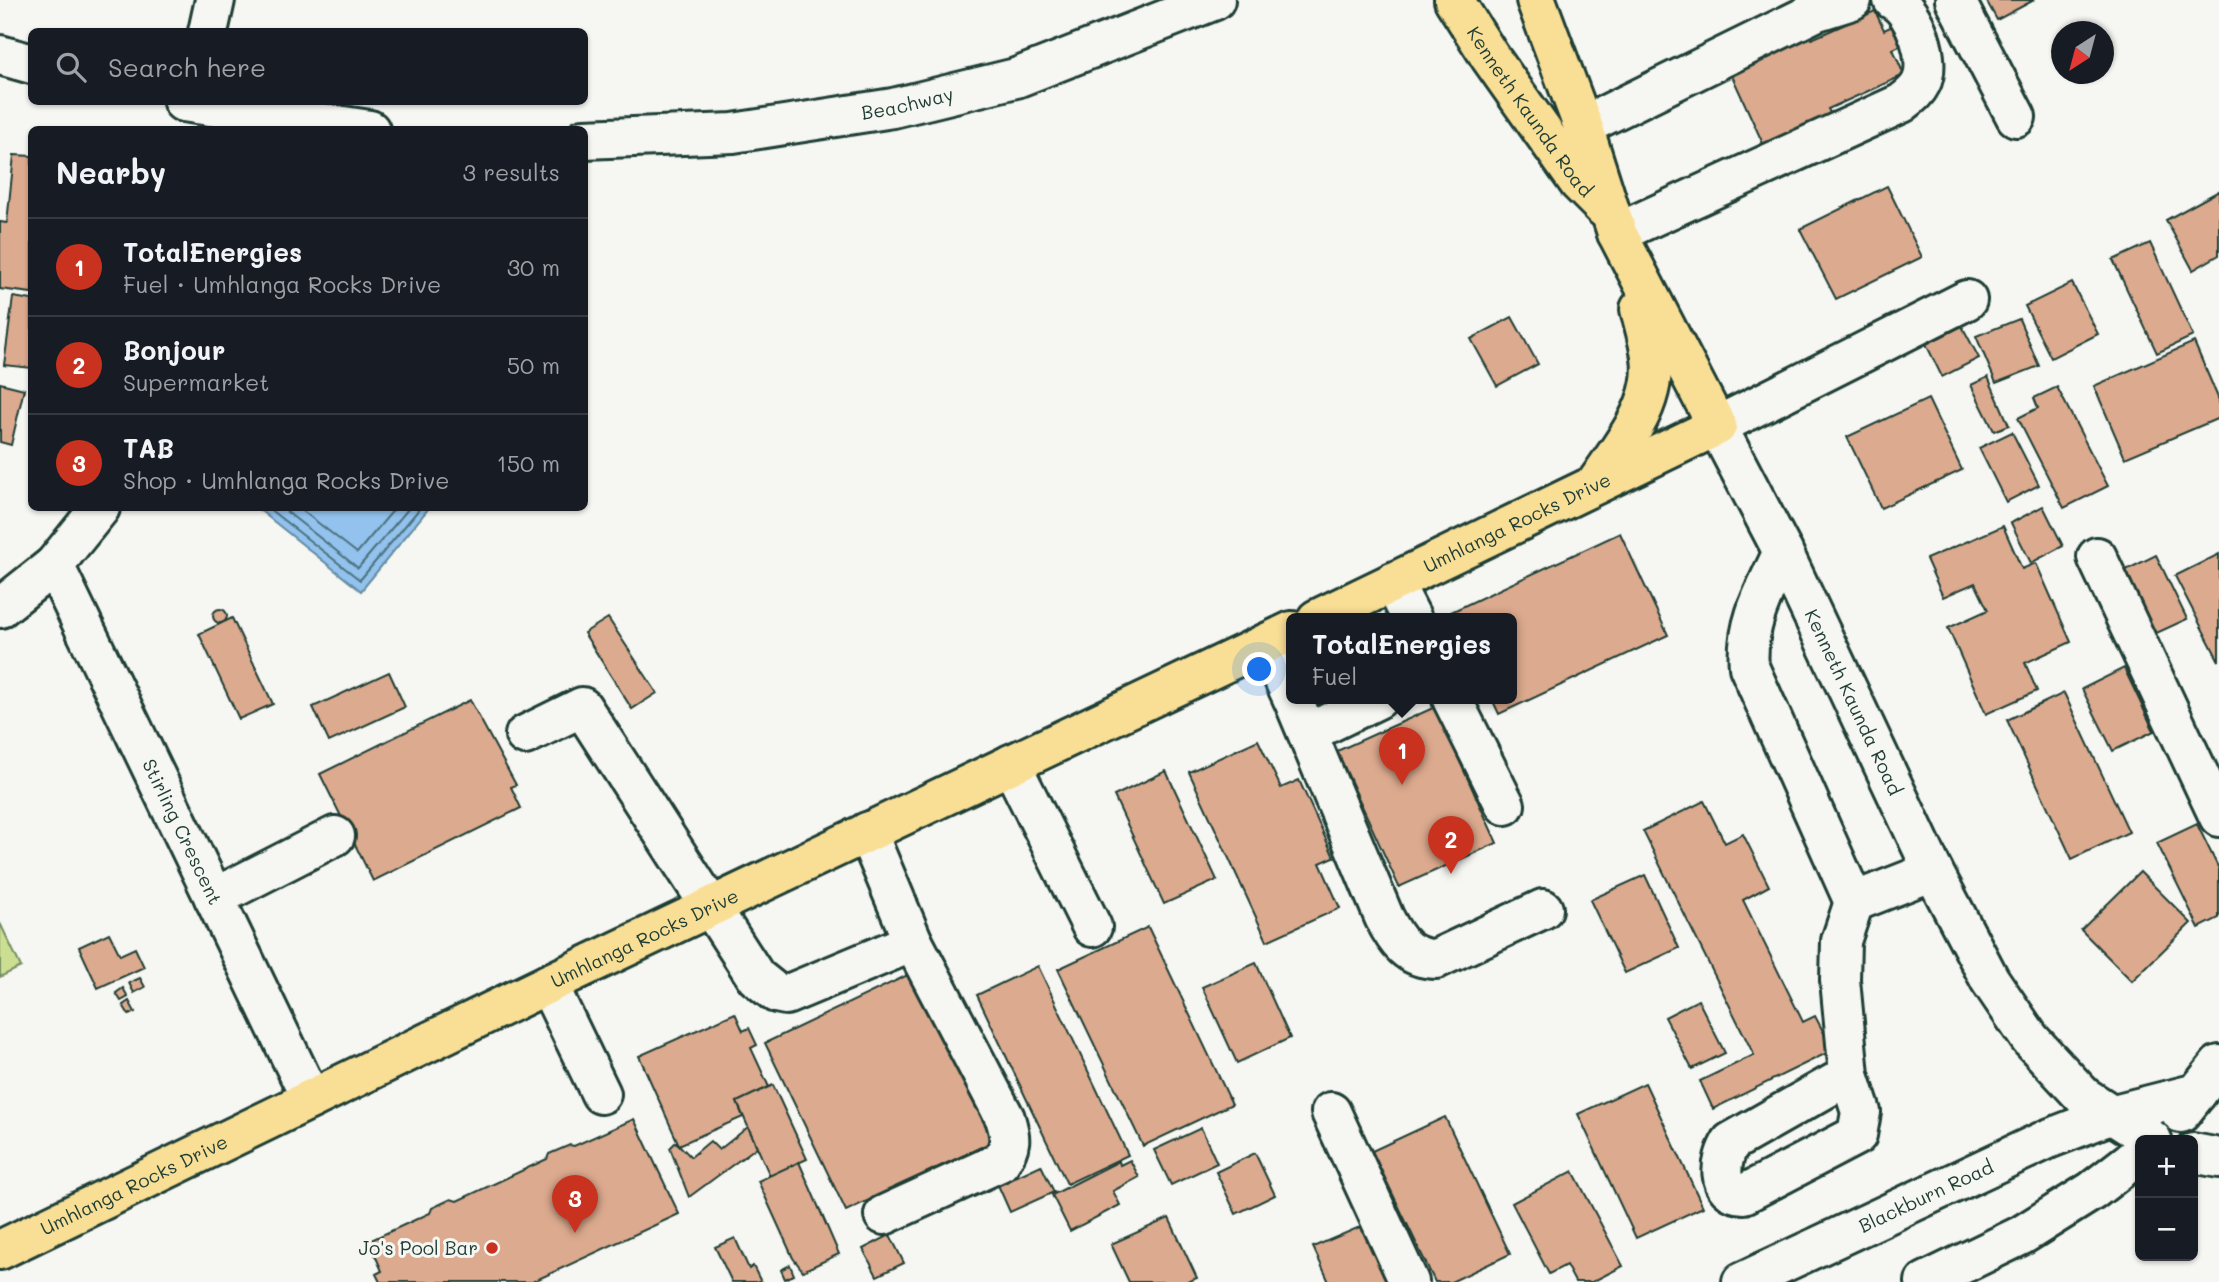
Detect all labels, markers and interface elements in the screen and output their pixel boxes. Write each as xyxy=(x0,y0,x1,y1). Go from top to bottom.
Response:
street label: Kenneth Kaunda Road xyxy=(1462,21,1599,202)
north arrow xyxy=(2051,21,2114,84)
search box xyxy=(28,28,588,105)
icon: search xyxy=(52,48,90,86)
text: Search here xyxy=(108,50,266,84)
street label: Beachway xyxy=(859,81,956,125)
text: Nearby xyxy=(56,152,166,192)
text: 3 results xyxy=(463,157,560,187)
text: TotalEnergies xyxy=(123,235,302,269)
text: 1 xyxy=(74,252,84,282)
text: 30 m xyxy=(507,252,560,282)
text: Fuel · Umhlanga Rocks Drive xyxy=(123,269,441,299)
text: Bonjour xyxy=(123,333,225,367)
text: 2 xyxy=(73,350,85,380)
text: 50 m xyxy=(507,350,560,380)
text: Supermarket xyxy=(123,367,269,397)
text: TAB xyxy=(123,431,174,465)
text: 3 xyxy=(72,448,86,478)
text: 150 m xyxy=(496,448,560,478)
text: Shop · Umhlanga Rocks Drive xyxy=(123,465,449,495)
street label: Umhlanga Rocks Drive xyxy=(1419,466,1614,578)
street label: Kenneth Kaunda Road xyxy=(1800,605,1909,799)
popup xyxy=(1286,613,1517,704)
text: TotalEnergies xyxy=(1312,627,1491,661)
your location xyxy=(1242,652,1276,686)
text: Fuel xyxy=(1312,661,1357,691)
pin: 1 xyxy=(1379,727,1425,785)
street label: Stirling Crescent xyxy=(137,755,228,908)
pin: 2 xyxy=(1428,816,1474,874)
street label: Umhlanga Rocks Drive xyxy=(546,883,742,993)
street label: Umhlanga Rocks Drive xyxy=(36,1128,232,1240)
map controls xyxy=(2135,1135,2198,1261)
button: + xyxy=(2135,1135,2198,1198)
street label: Blackburn Road xyxy=(1854,1153,1997,1238)
pin: 3 xyxy=(552,1175,598,1233)
button: − xyxy=(2135,1198,2198,1261)
place label: Jo's Pool Bar xyxy=(359,1235,478,1260)
marker: Jo's Pool Bar xyxy=(484,1240,500,1256)

